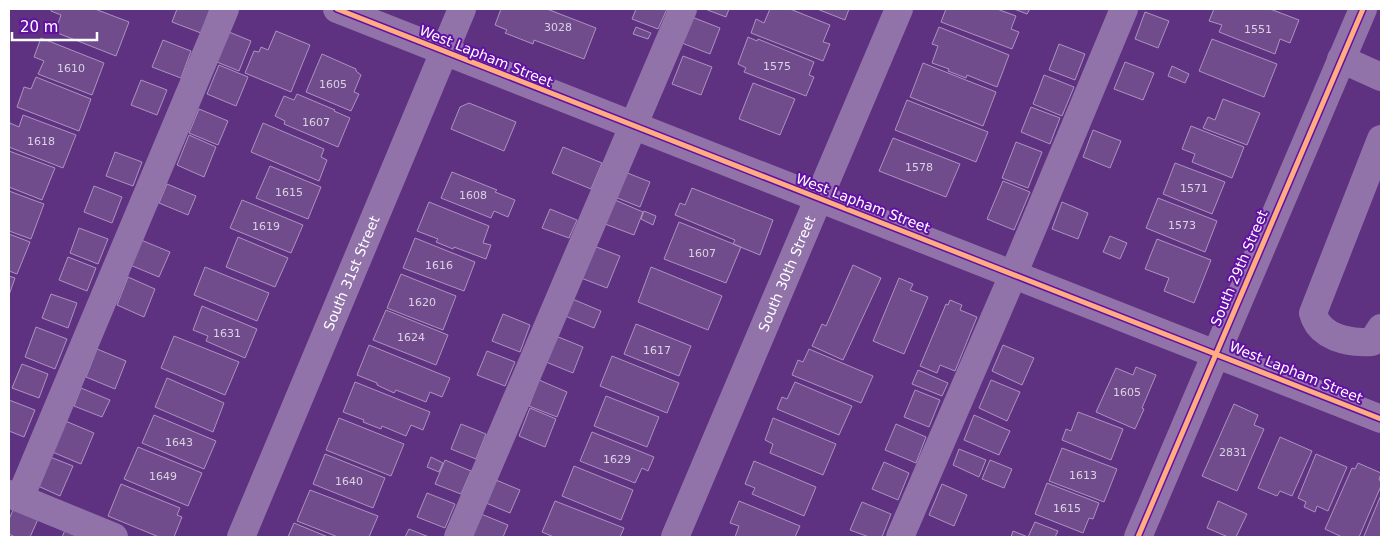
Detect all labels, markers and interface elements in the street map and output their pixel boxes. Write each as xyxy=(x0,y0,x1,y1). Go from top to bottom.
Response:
scale bar xyxy=(12,10,98,42)
text: 20 m xyxy=(20,18,58,36)
house number: 3028 xyxy=(544,21,572,34)
street label: West Lapham Street xyxy=(417,22,555,90)
house number: 1551 xyxy=(1244,23,1272,36)
house number: 1575 xyxy=(763,60,791,73)
house number: 1610 xyxy=(57,62,85,75)
house number: 1605 xyxy=(319,78,347,91)
house number: 1607 xyxy=(302,116,330,129)
house number: 1618 xyxy=(27,135,55,148)
house number: 1578 xyxy=(905,161,933,174)
street label: West Lapham Street xyxy=(794,170,933,236)
house number: 1571 xyxy=(1180,182,1208,195)
house number: 1615 xyxy=(275,186,303,199)
house number: 1608 xyxy=(459,189,487,202)
street label: South 29th Street xyxy=(1207,207,1271,328)
street label: South 31st Street xyxy=(320,213,383,333)
street label: South 30th Street xyxy=(755,213,819,334)
house number: 1573 xyxy=(1168,219,1196,232)
house number: 1619 xyxy=(252,220,280,233)
house number: 1607 xyxy=(688,247,716,260)
house number: 1616 xyxy=(425,259,453,272)
house number: 1620 xyxy=(408,296,436,309)
house number: 1631 xyxy=(213,327,241,340)
house number: 1624 xyxy=(397,331,425,344)
street label: West Lapham Street xyxy=(1227,338,1365,406)
house number: 1617 xyxy=(643,344,671,357)
house number: 1605 xyxy=(1113,386,1141,399)
house number: 1643 xyxy=(165,436,193,449)
house number: 2831 xyxy=(1219,446,1247,459)
house number: 1629 xyxy=(603,453,631,466)
house number: 1613 xyxy=(1069,469,1097,482)
house number: 1649 xyxy=(149,470,177,483)
house number: 1640 xyxy=(335,475,363,488)
house number: 1615 xyxy=(1053,502,1081,515)

